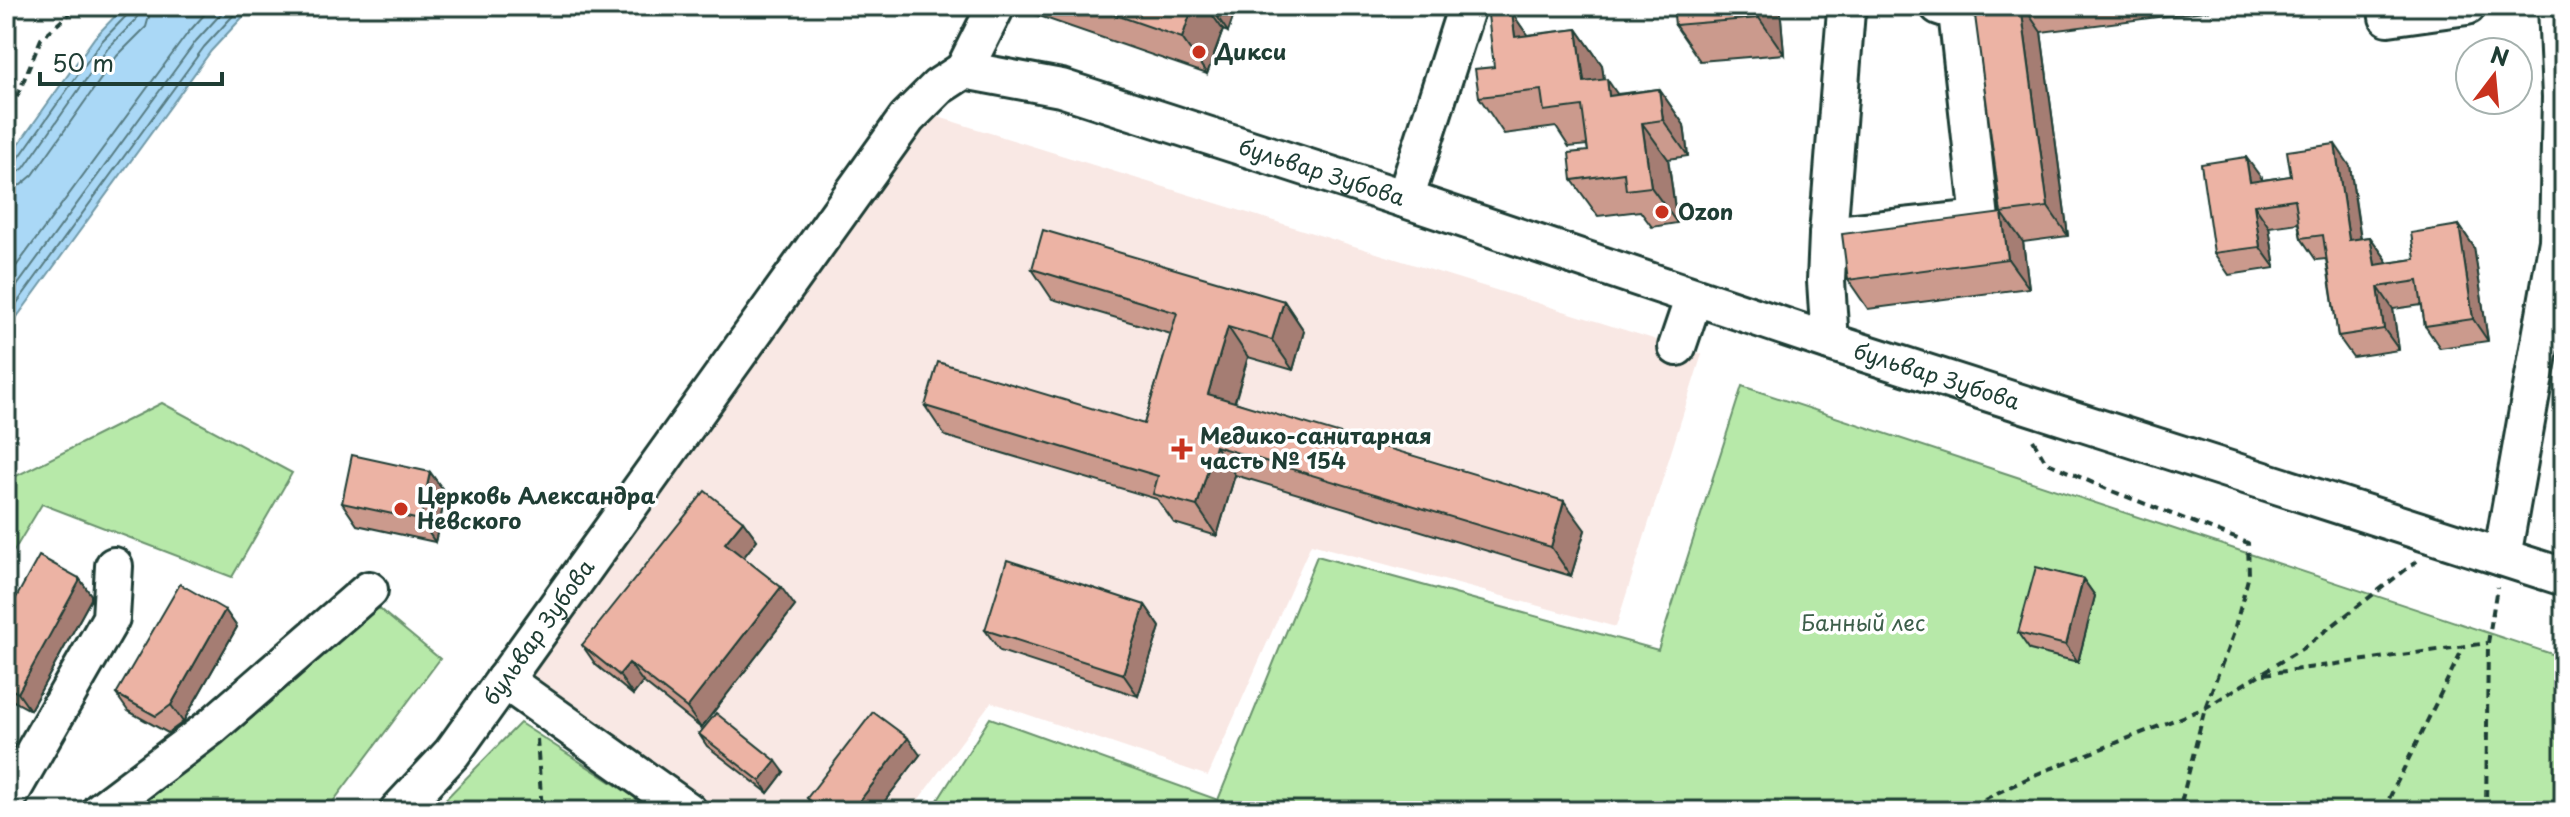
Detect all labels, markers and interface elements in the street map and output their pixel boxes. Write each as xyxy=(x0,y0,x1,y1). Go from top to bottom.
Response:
place label: Дикси xyxy=(1214,34,1286,67)
scale bar xyxy=(40,36,222,86)
north arrow xyxy=(2454,36,2534,116)
text: N xyxy=(2487,37,2513,74)
marker: Дикси xyxy=(1190,43,1208,61)
text: 50 m xyxy=(52,44,114,80)
street label: бульвар Зубова xyxy=(1235,128,1410,213)
place label: Ozon xyxy=(1678,194,1733,227)
marker: Ozon xyxy=(1653,203,1671,221)
street label: бульвар Зубова xyxy=(1850,333,2025,417)
place label: Медико-санитарная часть № 154 xyxy=(1200,418,1432,476)
marker: Медико-санитарная часть № 154 xyxy=(1171,438,1193,460)
place label: Церковь Александра Невского xyxy=(417,478,655,536)
marker: Церковь Александра Невского xyxy=(392,500,410,518)
street label: бульвар Зубова xyxy=(474,551,601,711)
park label: Банный лес xyxy=(1801,605,1925,638)

